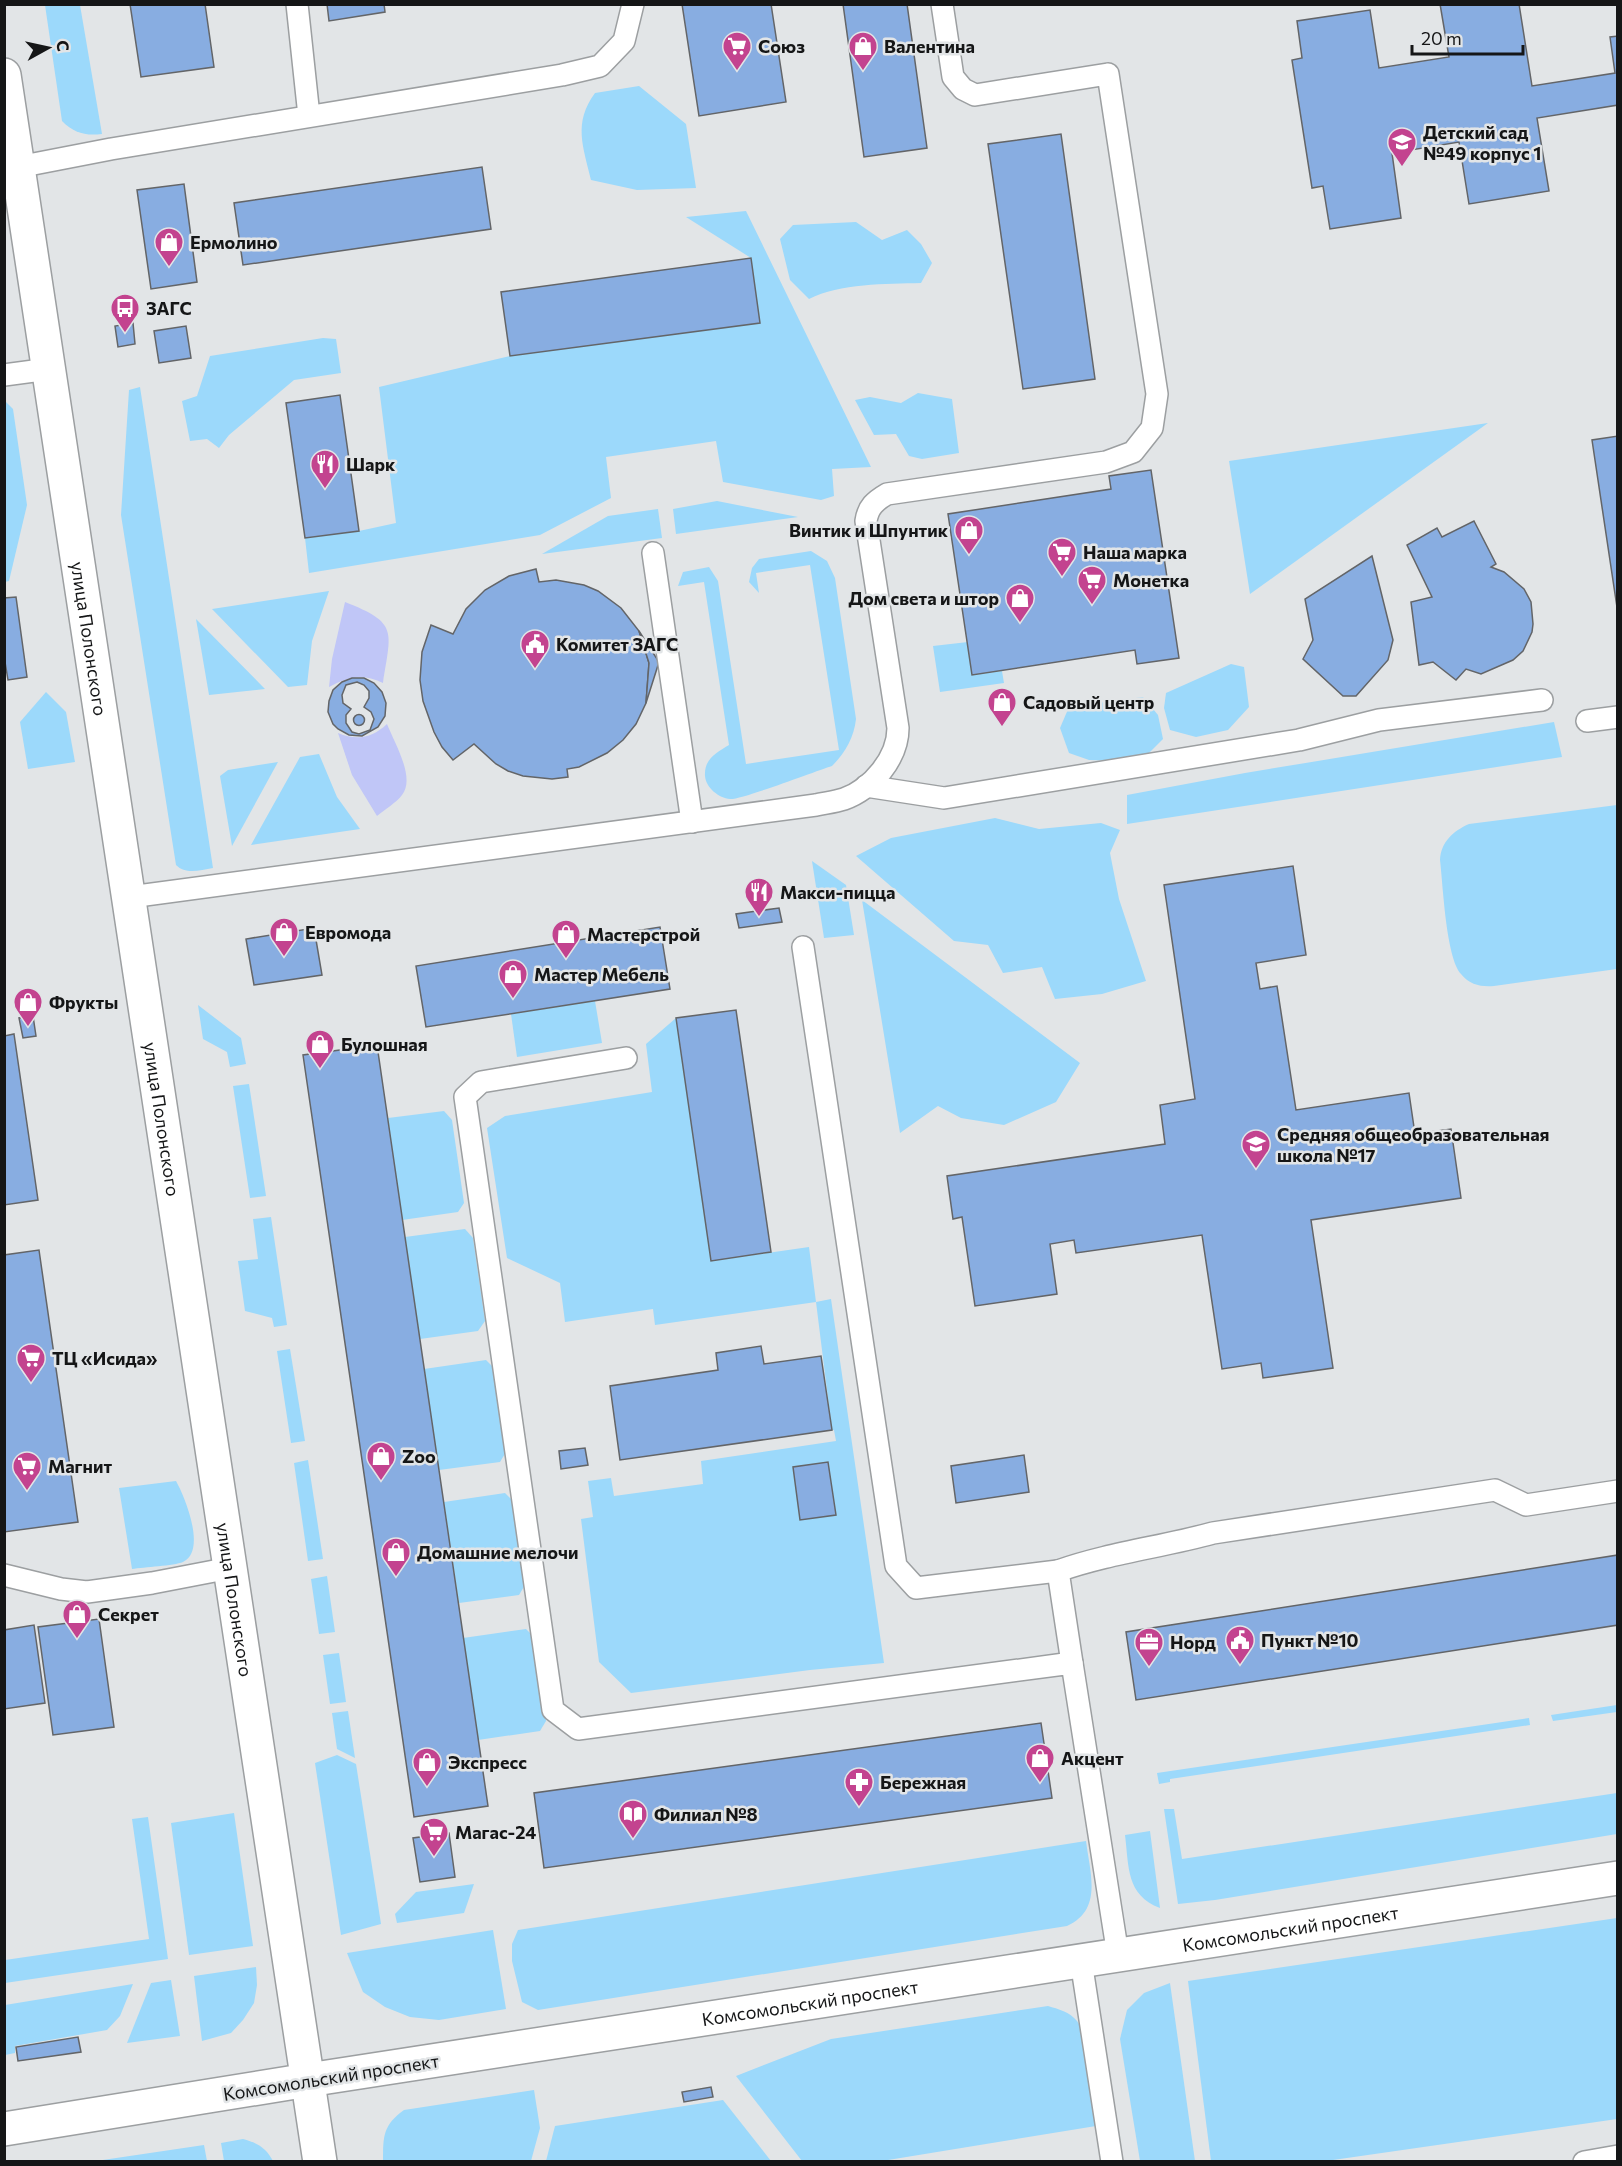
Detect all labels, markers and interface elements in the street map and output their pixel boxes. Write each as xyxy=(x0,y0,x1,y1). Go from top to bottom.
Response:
north arrow xyxy=(18,18,78,78)
scale bar xyxy=(1412,18,1523,56)
text: 20 m xyxy=(1421,27,1462,49)
supermarket icon: Союз xyxy=(721,30,753,72)
shop icon: Валентина xyxy=(847,30,879,72)
place label: Союз xyxy=(758,35,805,57)
place label: Валентина xyxy=(884,35,975,57)
text: С xyxy=(53,39,74,53)
place label: Детский сад №49 корпус 1 xyxy=(1423,121,1541,164)
school or university icon: Детский сад №49 корпус 1 xyxy=(1386,126,1418,168)
shop icon: Ермолино xyxy=(153,226,185,268)
place label: Ермолино xyxy=(190,231,278,253)
bus stop icon: ЗАГС xyxy=(109,292,141,334)
place label: ЗАГС xyxy=(146,297,192,319)
restaurant icon: Шарк xyxy=(309,448,341,490)
place label: Шарк xyxy=(346,453,396,475)
shop icon: Винтик и Шпунтик xyxy=(953,514,985,556)
place label: Винтик и Шпунтик xyxy=(789,519,949,541)
supermarket icon: Наша марка xyxy=(1046,536,1078,578)
place label: Наша марка xyxy=(1083,541,1187,563)
street label: улица Полонского xyxy=(67,560,112,717)
supermarket icon: Монетка xyxy=(1076,564,1108,606)
place label: Монетка xyxy=(1113,569,1189,591)
shop icon: Дом света и штор xyxy=(1004,582,1036,624)
place label: Дом света и штор xyxy=(848,587,999,609)
public building icon: Комитет ЗАГС xyxy=(519,628,551,670)
place label: Комитет ЗАГС xyxy=(556,633,678,655)
shop icon: Садовый центр xyxy=(986,686,1018,728)
place label: Садовый центр xyxy=(1023,691,1154,713)
restaurant icon: Макси-пицца xyxy=(743,876,775,918)
place label: Макси-пицца xyxy=(780,881,895,903)
shop icon: Евромода xyxy=(268,916,300,958)
shop icon: Мастерстрой xyxy=(550,918,582,960)
place label: Евромода xyxy=(305,921,391,943)
place label: Мастерстрой xyxy=(587,923,700,945)
shop icon: Мастер Мебель xyxy=(497,958,529,1000)
place label: Мастер Мебель xyxy=(534,963,669,985)
shop icon: Фрукты xyxy=(12,986,44,1028)
place label: Фрукты xyxy=(49,991,118,1013)
shop icon: Булошная xyxy=(304,1028,336,1070)
place label: Булошная xyxy=(341,1033,428,1055)
street label: улица Полонского xyxy=(140,1041,185,1198)
place label: Средняя общеобразовательная школа №17 xyxy=(1277,1123,1550,1166)
school or university icon: Средняя общеобразовательная школа №17 xyxy=(1240,1128,1272,1170)
supermarket icon: ТЦ «Исида» xyxy=(15,1342,47,1384)
place label: ТЦ «Исида» xyxy=(52,1347,158,1369)
shop icon: Zoo xyxy=(365,1440,397,1482)
place label: Zoo xyxy=(402,1445,436,1467)
supermarket icon: Магнит xyxy=(11,1450,43,1492)
place label: Магнит xyxy=(48,1455,112,1477)
street label: улица Полонского xyxy=(212,1521,257,1678)
shop icon: Домашние мелочи xyxy=(380,1536,412,1578)
place label: Домашние мелочи xyxy=(417,1541,579,1563)
shop icon: Секрет xyxy=(61,1598,93,1640)
place label: Секрет xyxy=(98,1603,159,1625)
public building icon: Пункт №10 xyxy=(1224,1624,1256,1666)
office icon: Норд xyxy=(1133,1626,1165,1668)
place label: Пункт №10 xyxy=(1261,1629,1359,1651)
place label: Норд xyxy=(1170,1631,1216,1653)
shop icon: Акцент xyxy=(1024,1742,1056,1784)
shop icon: Экспресс xyxy=(411,1746,443,1788)
place label: Акцент xyxy=(1061,1747,1124,1769)
place label: Экспресс xyxy=(448,1751,527,1773)
pharmacy icon: Бережная xyxy=(843,1766,875,1808)
place label: Бережная xyxy=(880,1771,966,1793)
library icon: Филиал №8 xyxy=(617,1798,649,1840)
place label: Филиал №8 xyxy=(654,1803,758,1825)
supermarket icon: Магас-24 xyxy=(418,1816,450,1858)
place label: Магас-24 xyxy=(455,1821,536,1843)
street label: Комсомольский проспект xyxy=(1181,1901,1401,1956)
street label: Комсомольский проспект xyxy=(700,1975,920,2030)
street label: Комсомольский проспект xyxy=(221,2049,441,2105)

